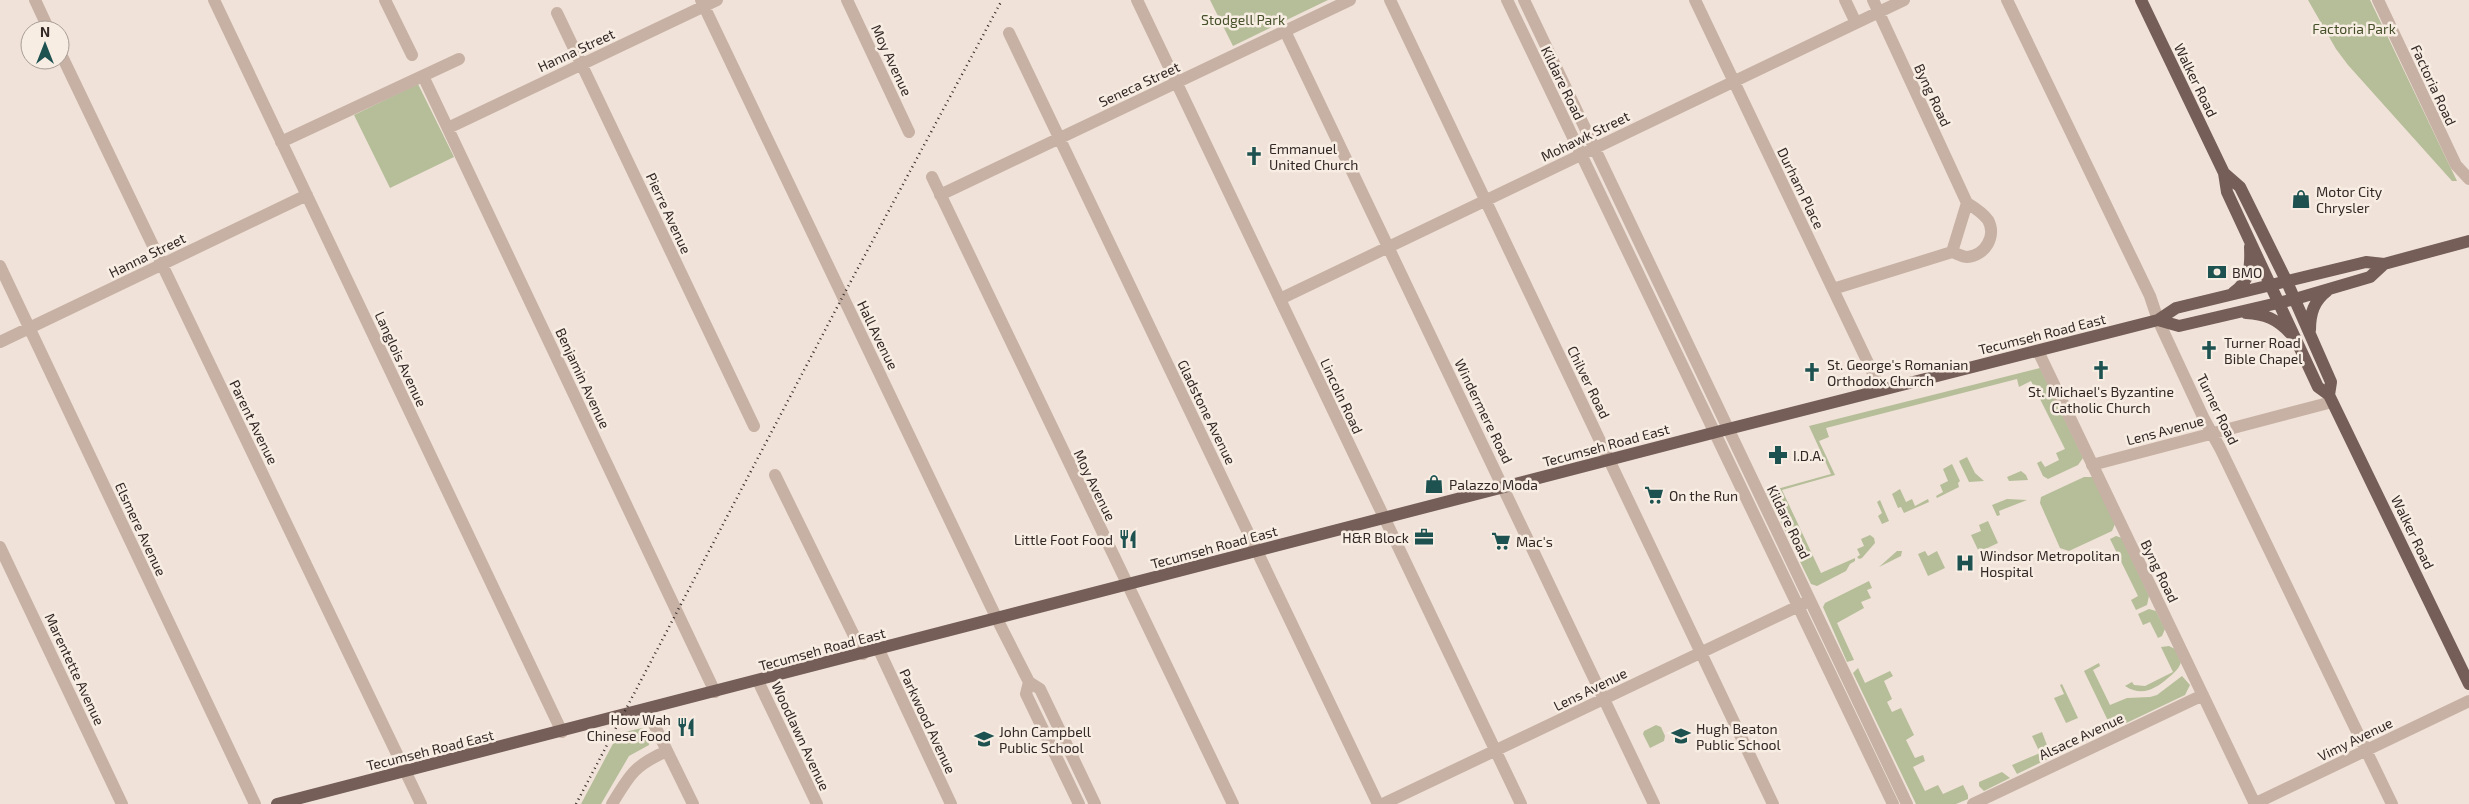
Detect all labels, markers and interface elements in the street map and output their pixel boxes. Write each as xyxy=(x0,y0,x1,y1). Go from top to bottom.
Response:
park label: Stodgell Park xyxy=(1201,11,1285,28)
north arrow xyxy=(20,20,70,70)
park label: Factoria Park xyxy=(2312,20,2396,37)
street label: Moy Avenue xyxy=(868,22,916,98)
text: N xyxy=(40,23,50,40)
street label: Hanna Street xyxy=(535,25,617,75)
street label: Walker Road xyxy=(2171,40,2221,120)
street label: Factoria Road xyxy=(2408,42,2460,128)
street label: Kildare Road xyxy=(1538,43,1588,123)
street label: Seneca Street xyxy=(1096,58,1182,110)
street label: Byng Road xyxy=(1911,61,1955,129)
street label: Mohawk Street xyxy=(1538,107,1632,165)
place label: Emmanuel United Church xyxy=(1269,140,1358,173)
church icon: Emmanuel United Church xyxy=(1243,145,1265,167)
street label: Durham Place xyxy=(1774,145,1828,231)
street label: Pierre Avenue xyxy=(643,170,695,256)
place label: Motor City Chrysler xyxy=(2316,183,2383,216)
shop icon: Motor City Chrysler xyxy=(2290,188,2312,210)
street label: Hanna Street xyxy=(106,229,188,281)
bank icon: BMO xyxy=(2206,261,2228,283)
place label: BMO xyxy=(2232,264,2262,281)
street label: Hall Avenue xyxy=(854,298,902,372)
street label: Langlois Avenue xyxy=(371,309,431,409)
street label: Tecumseh Road East xyxy=(1977,310,2107,358)
street label: Benjamin Avenue xyxy=(552,325,614,431)
place label: Turner Road Bible Chapel xyxy=(2224,334,2303,367)
church icon: Turner Road Bible Chapel xyxy=(2198,339,2220,361)
street label: Chilver Road xyxy=(1564,343,1614,421)
street label: Lincoln Road xyxy=(1317,356,1367,436)
street label: Windermere Road xyxy=(1451,356,1517,466)
place label: St. George's Romanian Orthodox Church xyxy=(1827,356,1969,389)
street label: Gladstone Avenue xyxy=(1174,357,1240,467)
church icon: St. Michael's Byzantine Catholic Church xyxy=(2090,359,2112,381)
church icon: St. George's Romanian Orthodox Church xyxy=(1801,361,1823,383)
street label: Turner Road xyxy=(2194,371,2242,447)
street label: Parent Avenue xyxy=(226,377,282,467)
place label: St. Michael's Byzantine Catholic Church xyxy=(2028,383,2174,416)
street label: Lens Avenue xyxy=(2124,411,2206,449)
street label: Tecumseh Road East xyxy=(1541,420,1671,470)
pharmacy icon: I.D.A. xyxy=(1767,444,1789,466)
street label: Moy Avenue xyxy=(1070,447,1120,523)
place label: I.D.A. xyxy=(1793,447,1824,464)
shop icon: Palazzo Moda xyxy=(1423,473,1445,495)
place label: Palazzo Moda xyxy=(1449,476,1538,493)
street label: Elsmere Avenue xyxy=(112,479,170,579)
street label: Kildare Road xyxy=(1764,482,1814,562)
supermarket icon: On the Run xyxy=(1643,484,1665,506)
place label: On the Run xyxy=(1669,487,1738,504)
street label: Walker Road xyxy=(2388,492,2438,572)
street label: Tecumseh Road East xyxy=(1149,522,1279,572)
office icon: H&R Block xyxy=(1413,526,1435,548)
restaurant icon: Little Foot Food xyxy=(1117,528,1139,550)
place label: H&R Block xyxy=(1342,529,1409,546)
supermarket icon: Mac's xyxy=(1490,530,1512,552)
place label: Little Foot Food xyxy=(1014,531,1113,548)
place label: Mac's xyxy=(1516,533,1553,550)
street label: Byng Road xyxy=(2138,537,2182,605)
place label: Windsor Metropolitan Hospital xyxy=(1980,547,2120,580)
hospital icon: Windsor Metropolitan Hospital xyxy=(1954,552,1976,574)
street label: Marentette Avenue xyxy=(42,610,108,728)
street label: Tecumseh Road East xyxy=(757,624,887,674)
street label: Lens Avenue xyxy=(1550,664,1630,714)
street label: Parkwood Avenue xyxy=(896,666,960,776)
street label: Woodlawn Avenue xyxy=(768,679,834,793)
street label: Alsace Avenue xyxy=(2036,709,2126,763)
place label: How Wah Chinese Food xyxy=(587,711,671,744)
street label: Vimy Avenue xyxy=(2315,714,2395,764)
restaurant icon: How Wah Chinese Food xyxy=(675,716,697,738)
place label: Hugh Beaton Public School xyxy=(1696,720,1782,753)
place label: John Campbell Public School xyxy=(999,723,1092,756)
school or university icon: Hugh Beaton Public School xyxy=(1670,725,1692,747)
street label: Tecumseh Road East xyxy=(365,726,495,774)
school or university icon: John Campbell Public School xyxy=(973,728,995,750)

